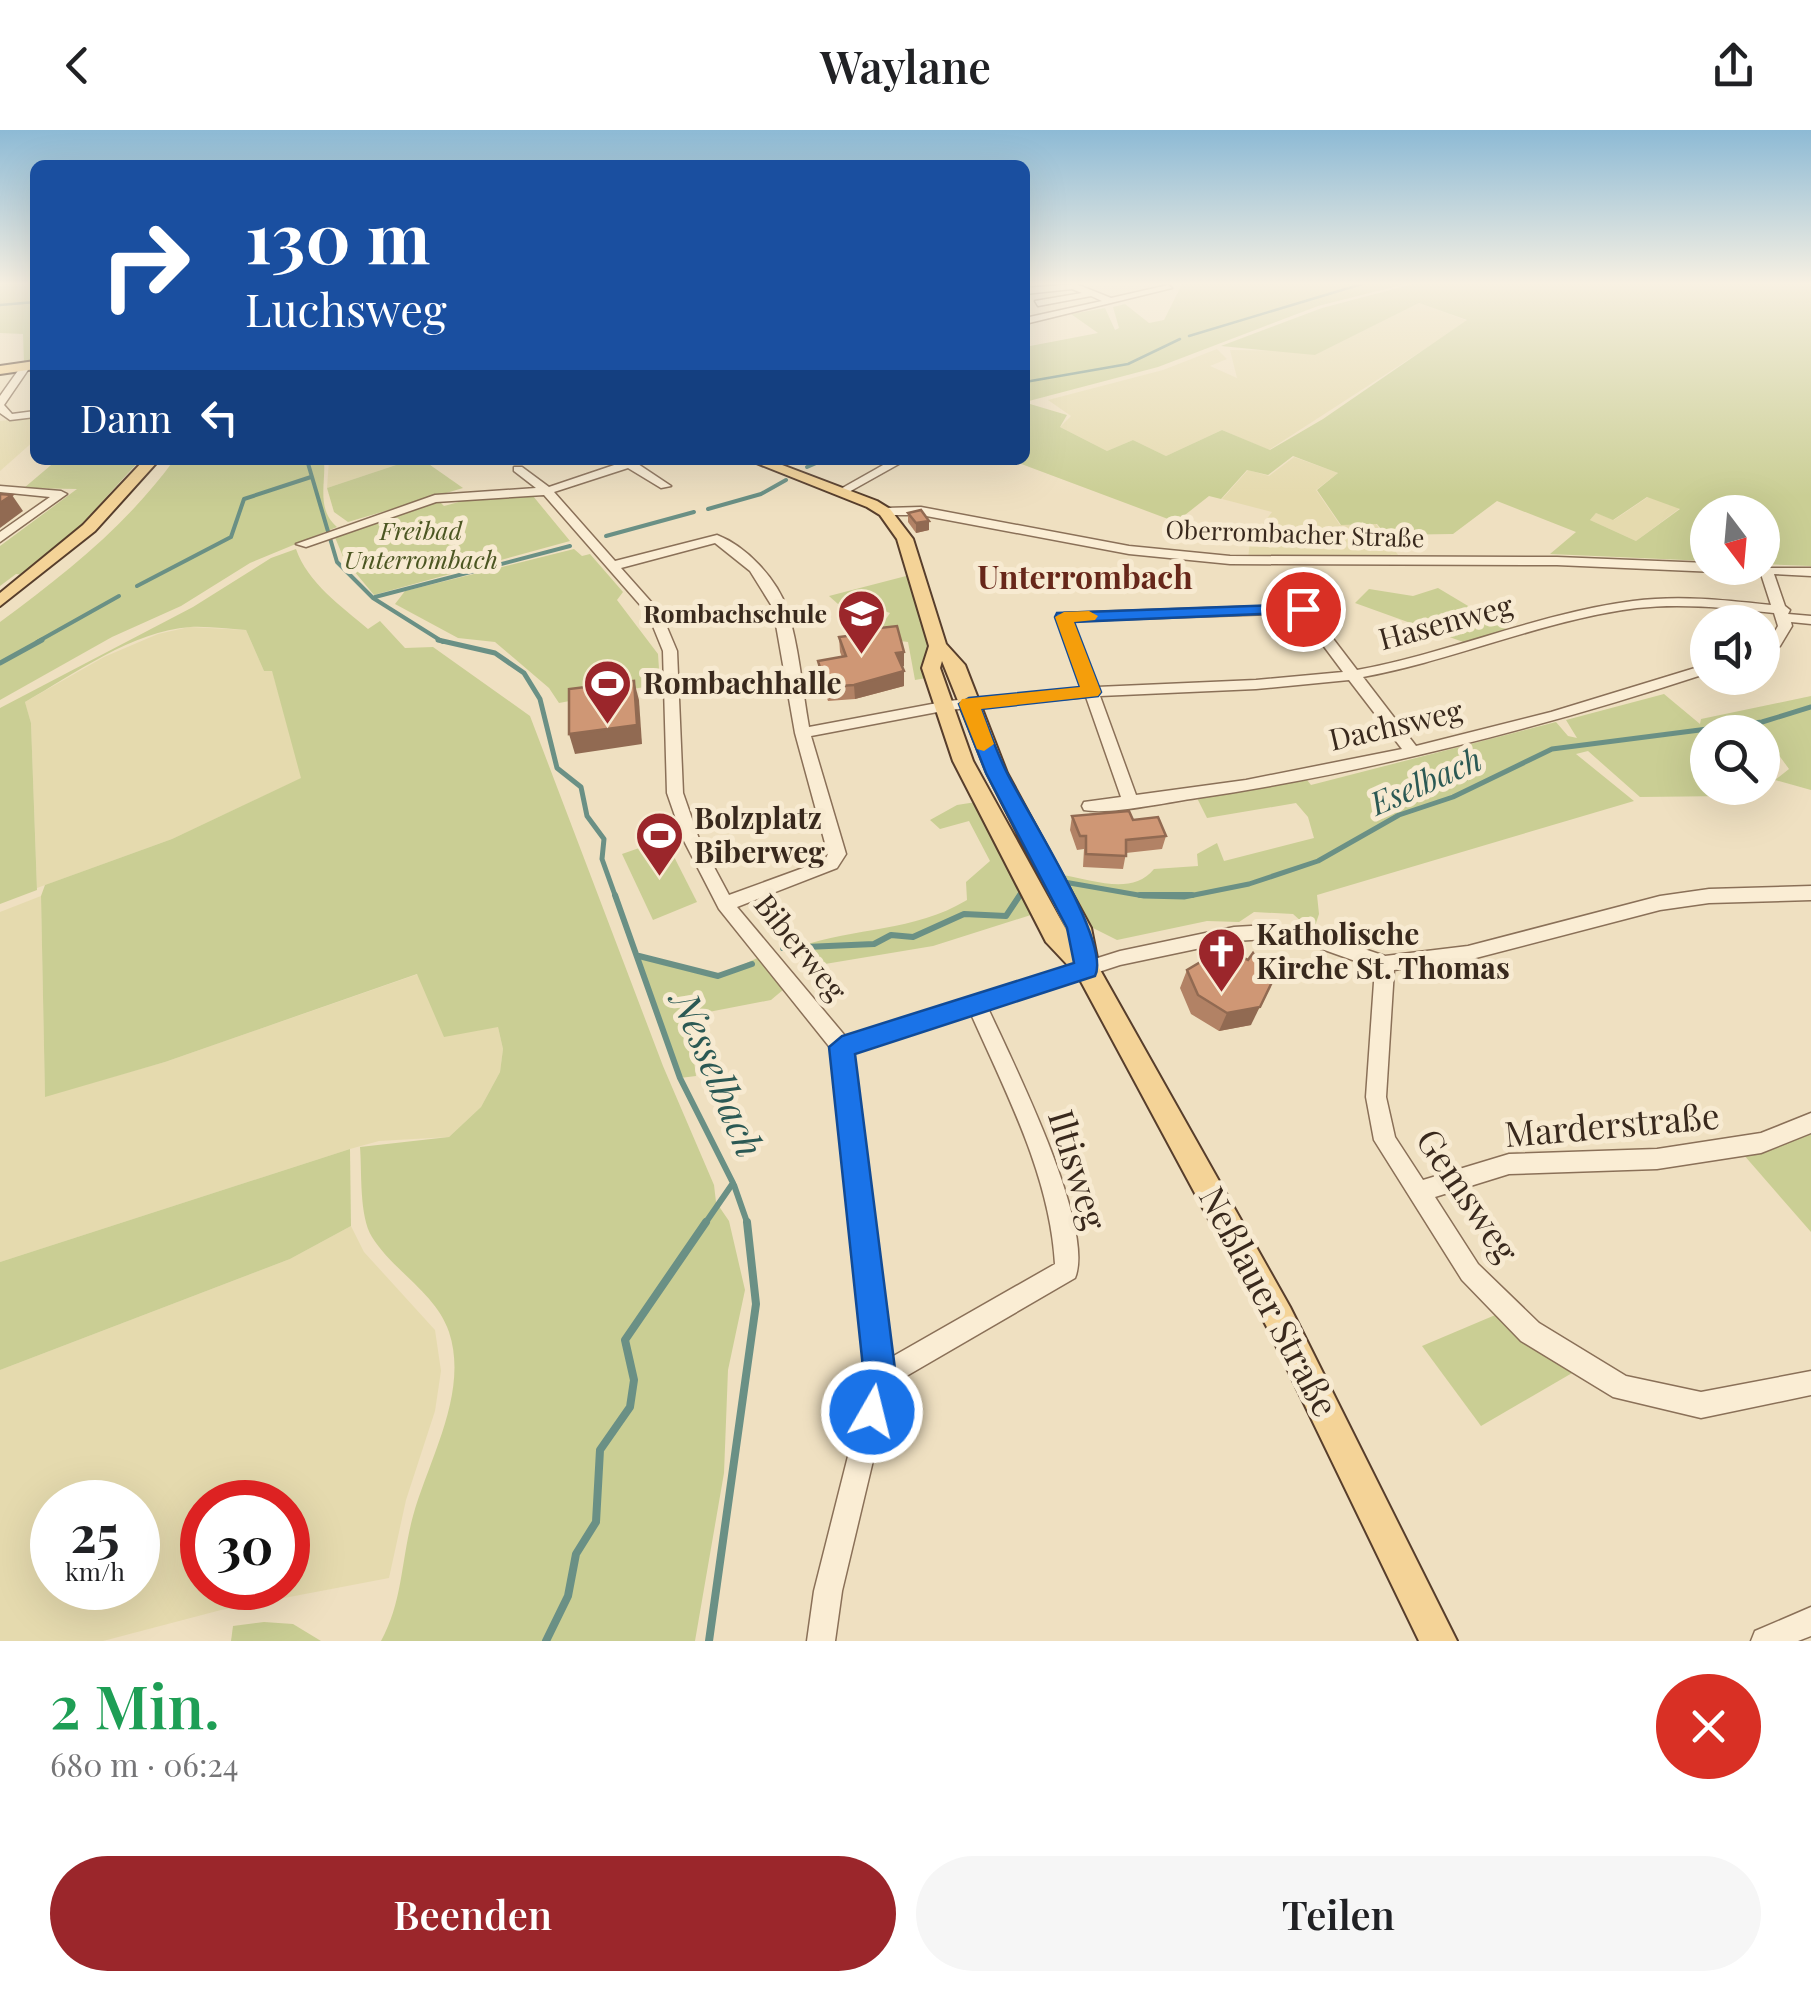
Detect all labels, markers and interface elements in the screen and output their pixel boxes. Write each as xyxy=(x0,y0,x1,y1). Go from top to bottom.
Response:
text: Waylane xyxy=(820,35,991,95)
icon: back xyxy=(50,38,105,93)
icon: share xyxy=(1706,38,1761,93)
text: 130 m xyxy=(245,188,430,282)
icon: right xyxy=(80,200,210,330)
text: Luchsweg xyxy=(245,278,447,338)
icon: left xyxy=(192,390,247,445)
text: Dann xyxy=(80,392,172,443)
north arrow xyxy=(1690,495,1780,585)
map controls xyxy=(1690,495,1780,805)
street label: Oberrombacher Straße xyxy=(1165,511,1425,554)
park label: Freibad Unterrombach xyxy=(344,513,498,575)
district label: Unterrombach xyxy=(977,554,1193,597)
pin xyxy=(1261,567,1346,652)
icon: arrive xyxy=(1276,582,1331,637)
street label: Hasenweg xyxy=(1374,584,1517,658)
school or university icon: Rombachschule xyxy=(836,588,888,656)
place label: Rombachschule xyxy=(643,596,827,629)
button: sound xyxy=(1690,605,1780,695)
sports icon: Rombachhalle xyxy=(582,658,634,726)
place label: Rombachhalle xyxy=(643,662,842,702)
street label: Dachsweg xyxy=(1325,689,1466,759)
button: search xyxy=(1690,715,1780,805)
water label: Eselbach xyxy=(1360,736,1488,824)
place label: Bolzplatz Biberweg xyxy=(694,797,825,871)
sports icon: Bolzplatz Biberweg xyxy=(633,810,685,878)
street label: Biberweg xyxy=(746,885,857,1009)
place label: Katholische Kirche St. Thomas xyxy=(1256,913,1510,987)
church icon: Katholische Kirche St. Thomas xyxy=(1195,926,1247,994)
water label: Nesselbach xyxy=(660,981,777,1164)
street label: Marderstraße xyxy=(1502,1091,1721,1156)
street label: Iltisweg xyxy=(1039,1104,1120,1235)
street label: Gemsweg xyxy=(1407,1119,1531,1271)
street label: Neßlauer Straße xyxy=(1190,1178,1351,1424)
position arrow xyxy=(820,1360,924,1464)
speed limit sign: 30 xyxy=(180,1480,310,1610)
text: 25 xyxy=(70,1499,120,1566)
text: km/h xyxy=(65,1554,125,1587)
text: 2 Min. xyxy=(50,1664,220,1744)
button: close xyxy=(1656,1674,1761,1779)
text: 680 m · 06:24 xyxy=(50,1742,239,1785)
button: Beenden xyxy=(50,1856,896,1971)
button: Teilen xyxy=(916,1856,1761,1971)

